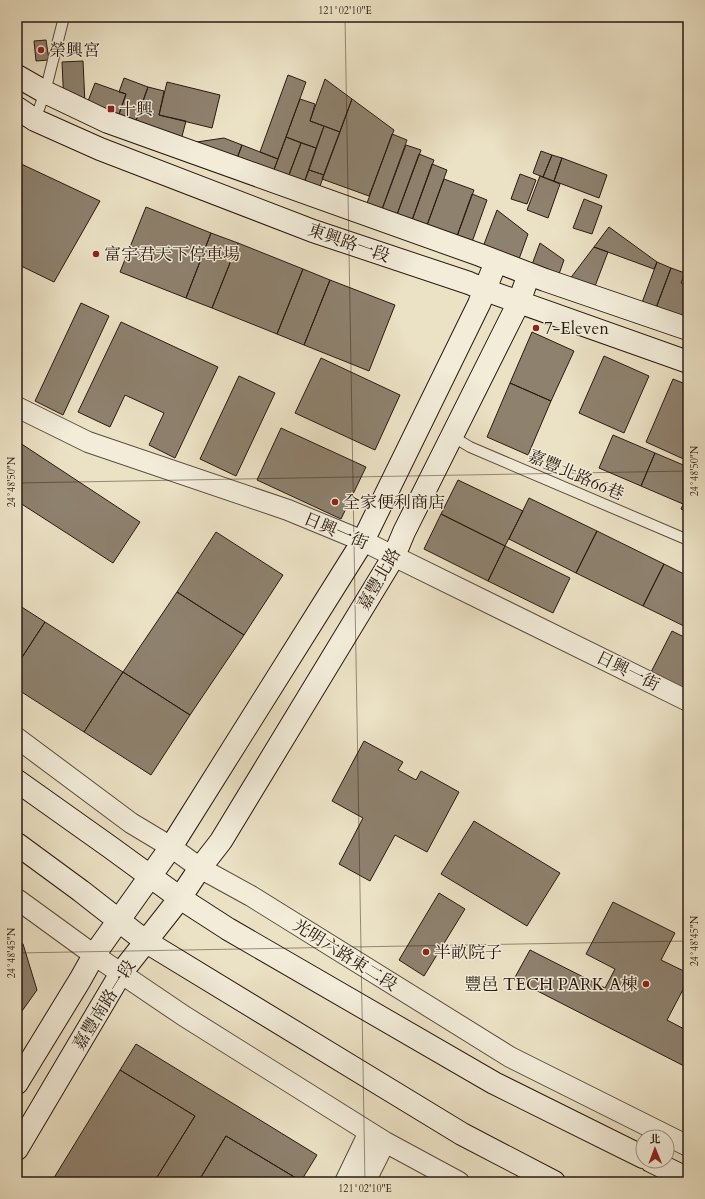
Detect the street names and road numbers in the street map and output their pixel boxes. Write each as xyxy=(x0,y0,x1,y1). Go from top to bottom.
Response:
street label: 東興路一段 xyxy=(305,218,393,268)
street label: 嘉豐北路66巷 xyxy=(524,444,628,506)
street label: 日興一街 xyxy=(300,507,372,555)
street label: 嘉豐北路 xyxy=(352,544,406,614)
street label: 日興一街 xyxy=(592,646,664,696)
street label: 光明六路東二段 xyxy=(288,914,402,996)
street label: 嘉豐南路一段 xyxy=(67,956,141,1054)

